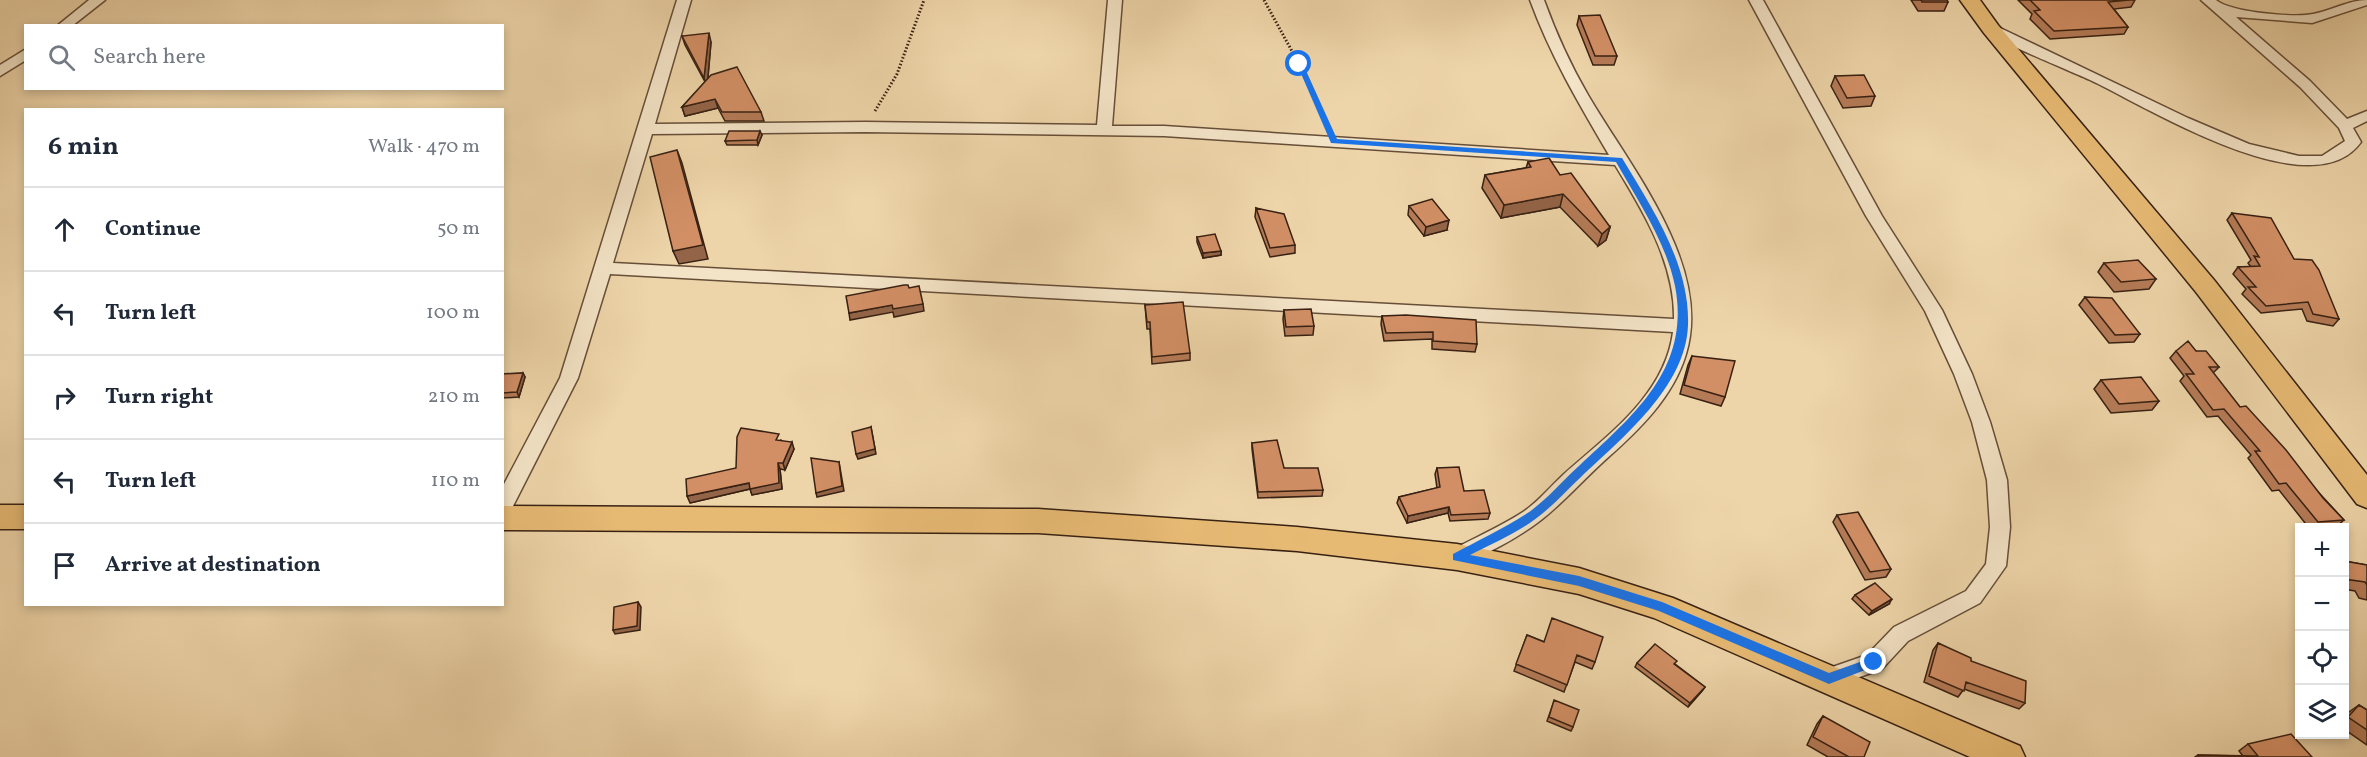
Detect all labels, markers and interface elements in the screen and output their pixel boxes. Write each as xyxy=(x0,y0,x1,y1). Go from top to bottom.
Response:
search box xyxy=(24,24,504,90)
icon: search xyxy=(45,41,78,74)
text: Search here xyxy=(93,42,206,73)
route start xyxy=(1285,50,1311,76)
text: 6 min xyxy=(48,129,119,165)
text: Walk · 470 m xyxy=(368,133,480,161)
icon: ahead xyxy=(48,213,81,246)
text: Continue xyxy=(105,214,201,245)
text: 50 m xyxy=(437,215,480,243)
icon: left xyxy=(48,297,81,330)
text: Turn left xyxy=(105,298,196,329)
text: 100 m xyxy=(426,299,480,327)
icon: right xyxy=(48,381,81,414)
text: Turn right xyxy=(105,382,213,413)
text: 210 m xyxy=(428,383,480,411)
icon: left xyxy=(48,465,81,498)
text: Turn left xyxy=(105,466,196,497)
text: 110 m xyxy=(431,467,480,495)
map controls xyxy=(2295,523,2349,739)
button: + xyxy=(2295,523,2349,577)
icon: arrive xyxy=(48,549,81,582)
text: Arrive at destination xyxy=(105,550,321,581)
button: − xyxy=(2295,577,2349,631)
button: locate xyxy=(2295,631,2349,685)
route end xyxy=(1860,648,1886,674)
button: layers xyxy=(2295,685,2349,739)

